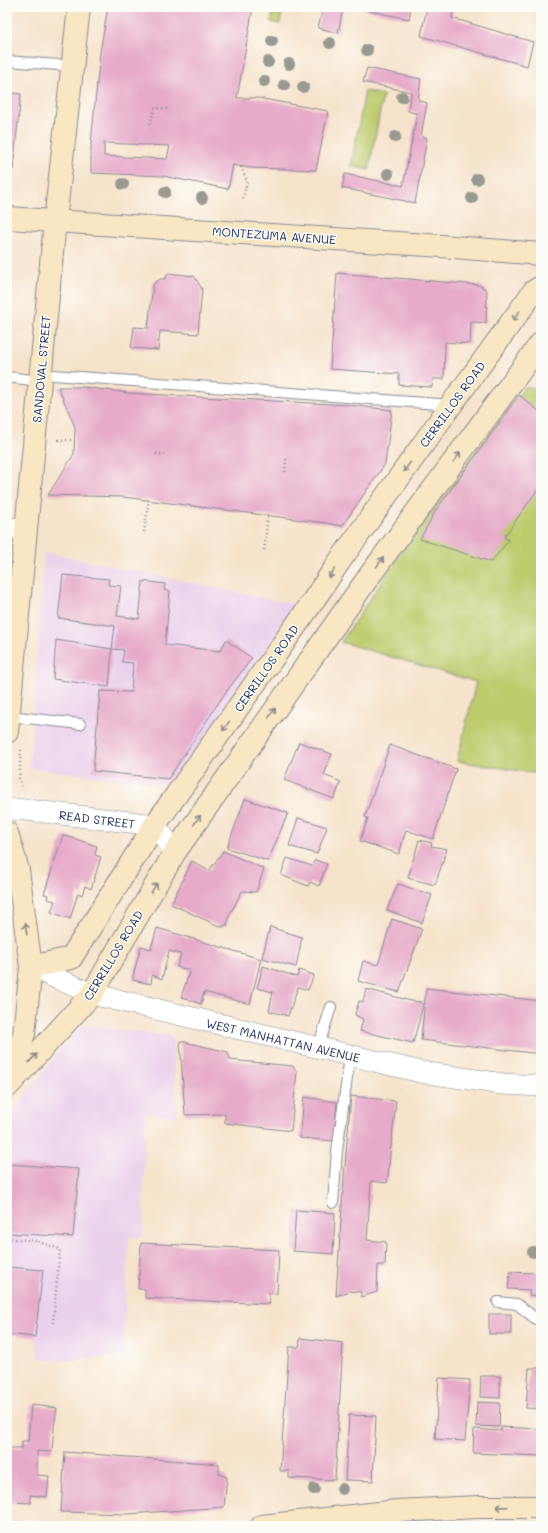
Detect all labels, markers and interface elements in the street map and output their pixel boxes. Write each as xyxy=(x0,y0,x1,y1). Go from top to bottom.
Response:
street label: MONTEZUMA AVENUE xyxy=(212,223,337,247)
one-way arrow xyxy=(512,311,520,322)
street label: SANDOVAL STREET xyxy=(28,314,54,423)
street label: CERRILLOS ROAD xyxy=(415,358,489,450)
one-way arrow xyxy=(453,452,461,463)
one-way arrow xyxy=(403,461,411,472)
one-way arrow xyxy=(376,556,384,567)
one-way arrow xyxy=(328,567,336,579)
street label: CERRILLOS ROAD xyxy=(230,621,302,715)
one-way arrow xyxy=(268,708,276,719)
one-way arrow xyxy=(222,720,230,731)
street label: READ STREET xyxy=(58,806,136,832)
one-way arrow xyxy=(193,814,201,825)
one-way arrow xyxy=(150,882,158,894)
street label: CERRILLOS ROAD xyxy=(80,907,146,1003)
one-way arrow xyxy=(22,923,30,936)
street label: WEST MANHATTAN AVENUE xyxy=(204,1014,362,1066)
one-way arrow xyxy=(29,1053,38,1063)
one-way arrow xyxy=(496,1503,509,1510)

